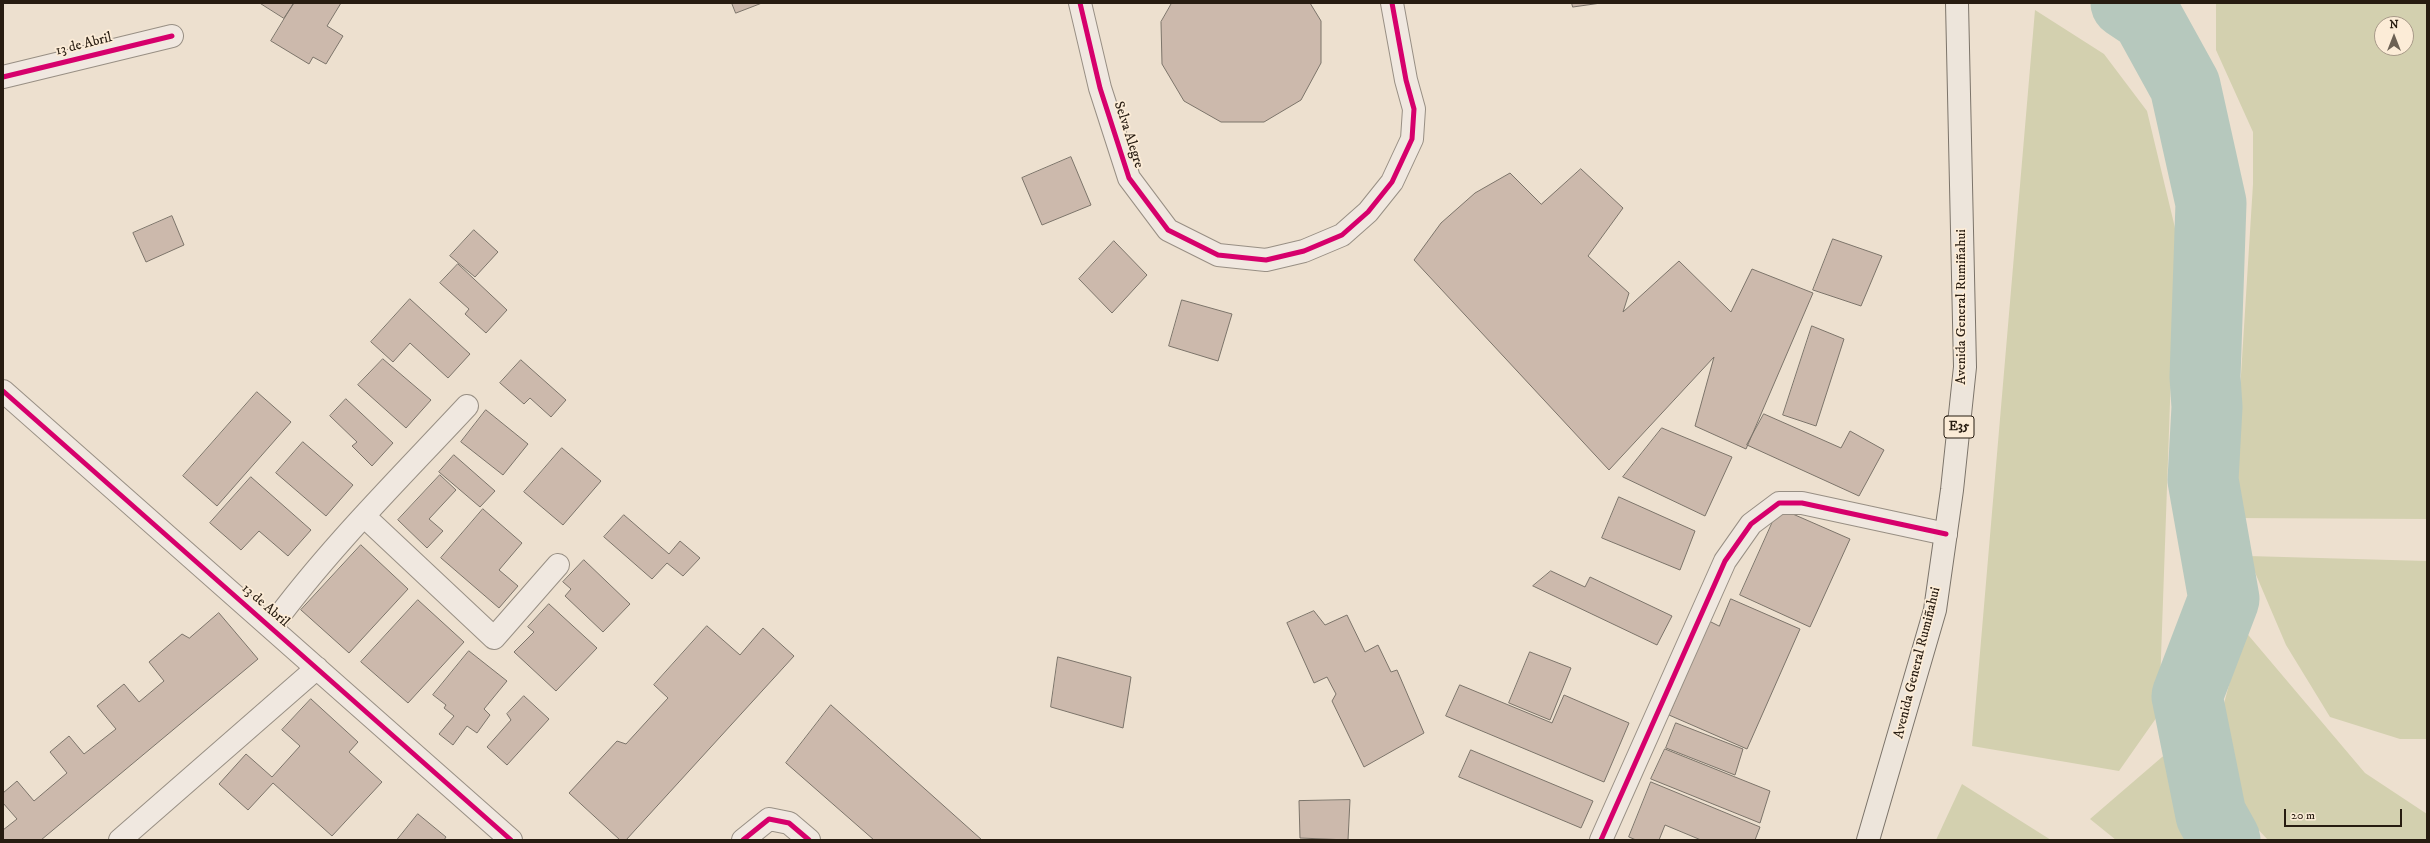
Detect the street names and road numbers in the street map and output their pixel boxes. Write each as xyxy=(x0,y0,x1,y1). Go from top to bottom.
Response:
street label: 13 de Abril xyxy=(54,30,114,60)
street label: Selva Alegre xyxy=(1109,100,1147,170)
street label: Avenida General Rumiñahui xyxy=(1954,229,1970,385)
road number: E35 xyxy=(1944,416,1974,438)
street label: 13 de Abril xyxy=(238,581,292,631)
street label: Avenida General Rumiñahui xyxy=(1891,586,1945,740)

